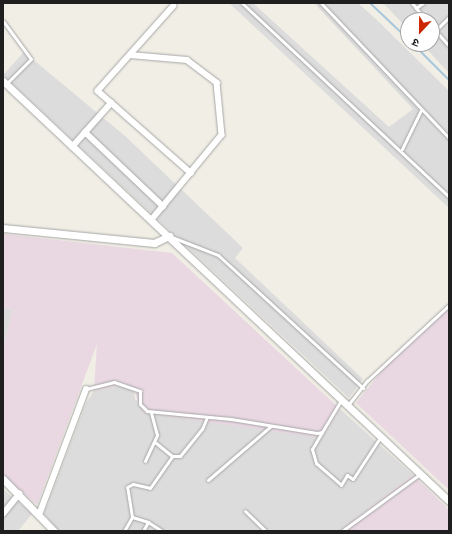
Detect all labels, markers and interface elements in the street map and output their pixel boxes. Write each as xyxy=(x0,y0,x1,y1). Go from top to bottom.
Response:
north arrow xyxy=(400,12,440,52)
text: उ xyxy=(410,35,421,50)

